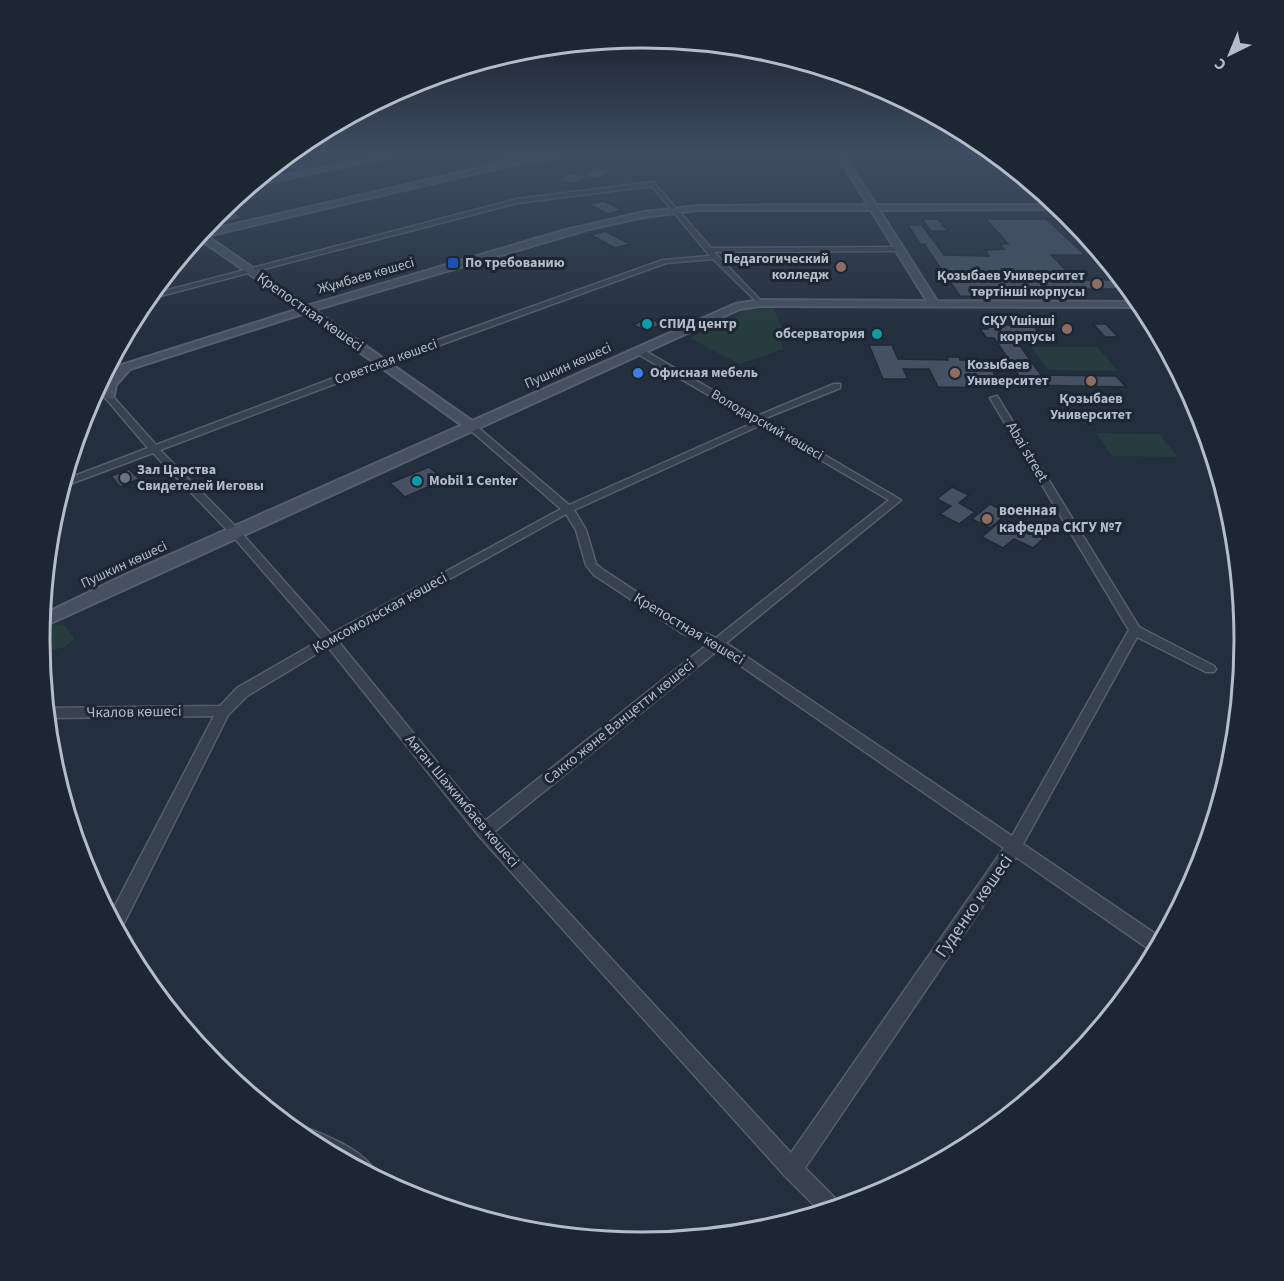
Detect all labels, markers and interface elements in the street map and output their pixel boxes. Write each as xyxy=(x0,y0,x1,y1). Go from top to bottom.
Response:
north arrow xyxy=(1200,24,1260,84)
text: С xyxy=(1210,53,1231,75)
place label: Педагогический колледж xyxy=(724,249,829,285)
street label: Жұмбаев көшесі xyxy=(315,253,417,299)
place label: По требованию xyxy=(465,253,565,273)
marker: По требованию xyxy=(446,256,460,270)
marker: Педагогический колледж xyxy=(834,260,848,274)
place label: Қозыбаев Университет төртінші корпусы xyxy=(937,266,1085,302)
street label: Крепостная көшесі xyxy=(252,267,368,357)
marker: Қозыбаев Университет төртінші корпусы xyxy=(1090,277,1104,291)
place label: СҚУ Үшінші корпусы xyxy=(982,311,1055,347)
place label: СПИД центр xyxy=(659,314,737,334)
marker: СПИД центр xyxy=(640,317,654,331)
marker: СҚУ Үшінші корпусы xyxy=(1060,322,1074,336)
place label: обсерватория xyxy=(775,324,865,344)
marker: обсерватория xyxy=(870,327,884,341)
street label: Советская көшесі xyxy=(332,334,440,390)
street label: Пушкин көшесі xyxy=(521,338,615,394)
place label: Козыбаев Университет xyxy=(967,355,1049,391)
place label: Офисная мебель xyxy=(650,363,758,383)
marker: Офисная мебель xyxy=(631,366,645,380)
marker: Козыбаев Университет xyxy=(948,366,962,380)
marker: Қозыбаев Университет xyxy=(1084,374,1098,388)
street label: Володарский көшесі xyxy=(707,385,827,465)
place label: Қозыбаев Университет xyxy=(1050,389,1132,425)
street label: Abai street xyxy=(1001,418,1053,486)
place label: Зал Царства Свидетелей Иеговы xyxy=(137,460,264,496)
marker: Зал Царства Свидетелей Иеговы xyxy=(118,471,132,485)
place label: Mobil 1 Center xyxy=(429,471,518,491)
marker: Mobil 1 Center xyxy=(410,474,424,488)
place label: военная кафедра СКГУ №7 xyxy=(999,500,1122,538)
marker: военная кафедра СКГУ №7 xyxy=(980,512,994,526)
street label: Пушкин көшесі xyxy=(78,536,170,594)
street label: Комсомольская көшесі xyxy=(309,567,451,659)
street label: Крепостная көшесі xyxy=(630,588,748,670)
street label: Сакко және Ванцетти көшесі xyxy=(539,655,699,789)
street label: Чкалов көшесі xyxy=(86,701,182,723)
street label: Аяган Шажимбаев көшесі xyxy=(400,730,524,872)
street label: Гуденко көшесі xyxy=(929,850,1019,962)

